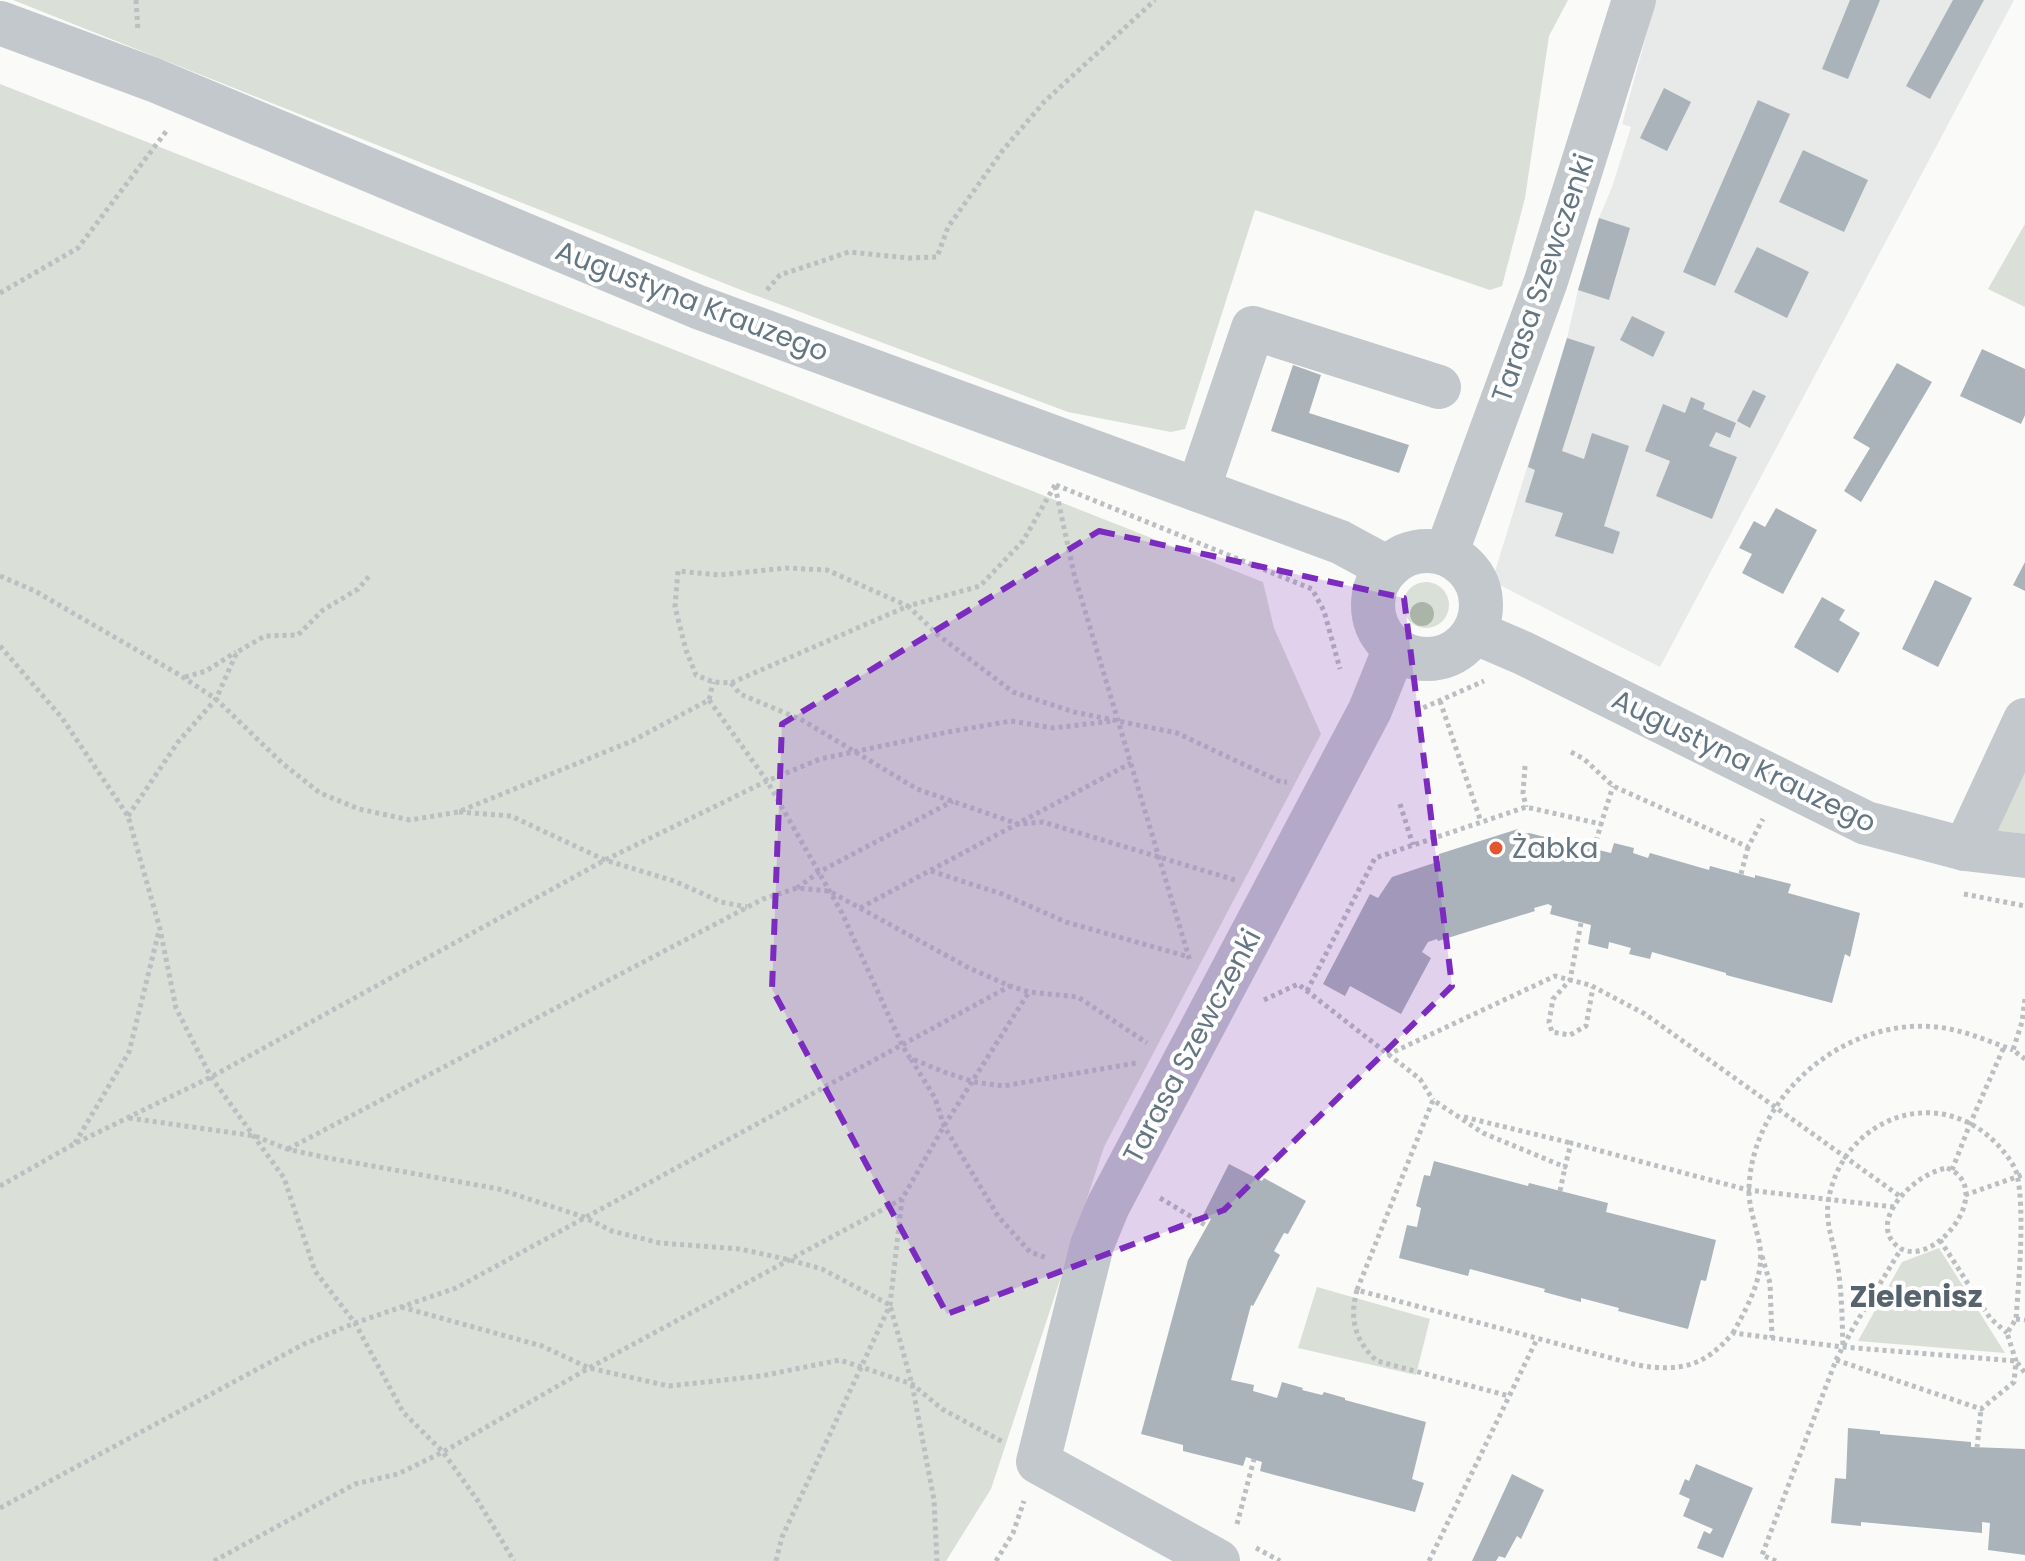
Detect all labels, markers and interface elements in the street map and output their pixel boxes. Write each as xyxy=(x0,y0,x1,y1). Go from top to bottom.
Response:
street label: Tarasa Szewczenki xyxy=(1482,149,1604,407)
street label: Augustyna Krauzego xyxy=(550,231,834,371)
street label: Augustyna Krauzego xyxy=(1605,680,1883,842)
place label: Żabka xyxy=(1512,829,1598,868)
marker: Żabka xyxy=(1487,839,1505,857)
street label: Tarasa Szewczenki xyxy=(1114,922,1270,1170)
district label: Zielenisz xyxy=(1849,1275,1983,1318)

